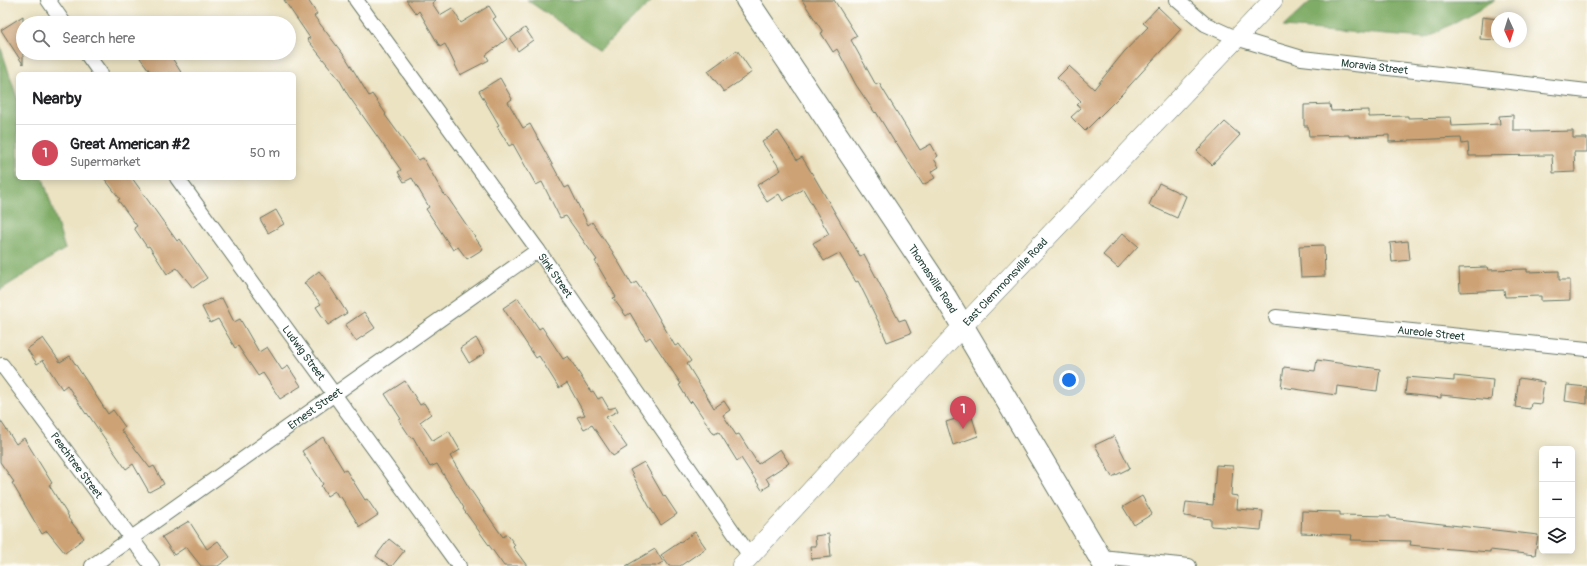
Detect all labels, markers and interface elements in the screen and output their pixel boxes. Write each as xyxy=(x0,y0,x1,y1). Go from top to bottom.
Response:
north arrow xyxy=(1491,12,1527,48)
search box xyxy=(16,16,296,60)
icon: search xyxy=(30,27,52,49)
text: Search here xyxy=(62,29,135,48)
street label: Moravia Street xyxy=(1341,56,1409,77)
text: Nearby xyxy=(32,88,81,109)
text: Great American #2 xyxy=(70,135,190,154)
text: 1 xyxy=(42,145,48,161)
text: 50 m xyxy=(250,145,280,161)
text: Supermarket xyxy=(70,154,141,170)
street label: East Clemmonsville Road xyxy=(960,235,1050,328)
street label: Thomasville Road xyxy=(906,242,960,315)
street label: Sink Street xyxy=(536,250,576,301)
street label: Ludwig Street xyxy=(280,323,329,383)
street label: Aureole Street xyxy=(1397,323,1466,343)
your location xyxy=(1059,370,1079,390)
street label: Ernest Street xyxy=(285,384,345,432)
pin: 1 xyxy=(950,396,976,429)
street label: Peachtree Street xyxy=(48,430,106,501)
map controls xyxy=(1539,446,1575,554)
button: + xyxy=(1539,446,1575,482)
button: − xyxy=(1539,482,1575,518)
button: layers xyxy=(1539,518,1575,554)

